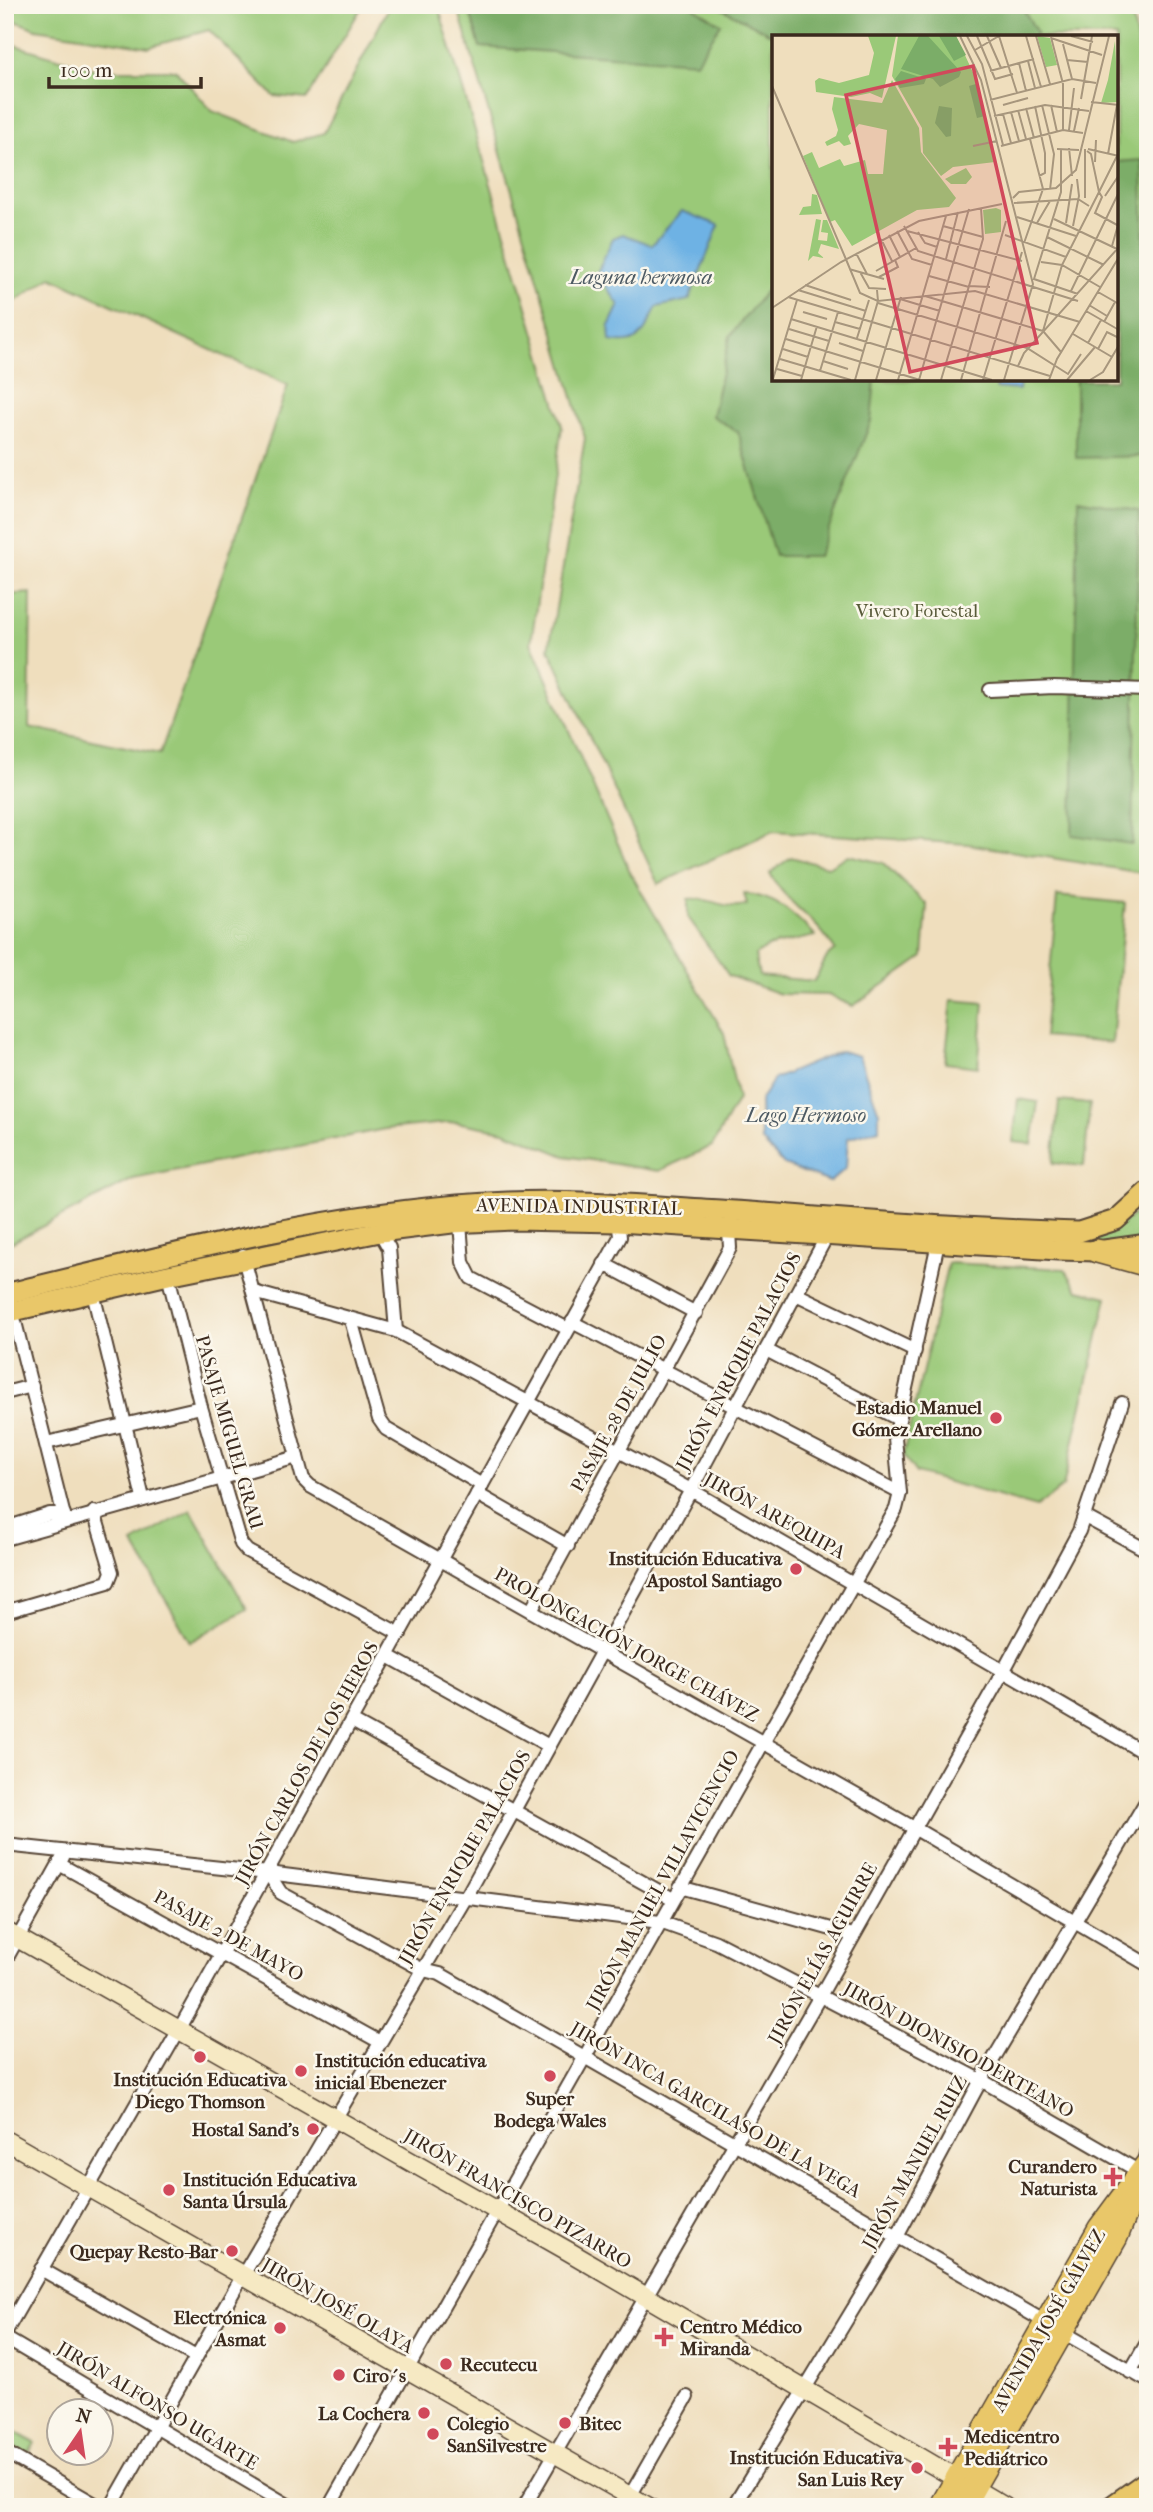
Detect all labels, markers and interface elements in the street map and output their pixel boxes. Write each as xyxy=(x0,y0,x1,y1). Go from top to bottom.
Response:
inset map xyxy=(772,35,1118,382)
scale bar xyxy=(49,46,201,90)
text: 100 m xyxy=(60,58,113,82)
water label: Laguna hermosa xyxy=(568,265,712,289)
park label: Vivero Forestal xyxy=(855,600,978,622)
water label: Lago Hermoso xyxy=(744,1103,867,1127)
street label: AVENIDA INDUSTRIAL xyxy=(475,1194,683,1220)
street label: JIRÓN ENRIQUE PALACIOS xyxy=(670,1248,806,1476)
street label: PASAJE 28 DE JULIO xyxy=(566,1331,671,1496)
street label: PASAJE MIGUEL GRAU xyxy=(191,1332,267,1532)
place label: Estadio Manuel Gómez Arellano xyxy=(852,1397,983,1441)
marker: Estadio Manuel Gómez Arellano xyxy=(988,1410,1004,1426)
street label: JIRÓN AREQUIPA xyxy=(698,1466,850,1564)
place label: Institución Educativa Apostol Santiago xyxy=(608,1548,783,1592)
marker: Institución Educativa Apostol Santiago xyxy=(788,1561,804,1577)
street label: PROLONGACIÓN JORGE CHÁVEZ xyxy=(491,1562,763,1727)
street label: JIRÓN CARLOS DE LOS HEROS xyxy=(229,1637,383,1891)
street label: JIRÓN ENRIQUE PALACIOS xyxy=(392,1745,536,1971)
street label: JIRÓN MANUEL VILLAVICENCIO xyxy=(580,1746,744,2016)
street label: JIRÓN ELÍAS AGUIRRE xyxy=(762,1858,882,2050)
street label: PASAJE 2 DE MAYO xyxy=(150,1886,307,1986)
street label: JIRÓN DIONISIO DERTEANO xyxy=(838,1975,1078,2123)
street label: JIRÓN INCA GARCILASO DE LA VEGA xyxy=(565,2015,866,2203)
marker: Institución Educativa Diego Thomson xyxy=(192,2049,208,2065)
place label: Institución educativa inicial Ebenezer xyxy=(314,2050,488,2094)
marker: Institución educativa inicial Ebenezer xyxy=(293,2063,309,2079)
marker: Super Bodega Wales xyxy=(542,2068,558,2084)
place label: Institución Educativa Diego Thomson xyxy=(113,2069,288,2113)
street label: JIRÓN MANUEL RUIZ xyxy=(856,2071,972,2255)
place label: Super Bodega Wales xyxy=(494,2088,606,2132)
place label: Hostal Sand's xyxy=(192,2119,299,2141)
marker: Hostal Sand's xyxy=(305,2121,321,2137)
street label: JIRÓN FRANCISCO PIZARRO xyxy=(398,2123,636,2273)
place label: Curandero Naturista xyxy=(1008,2156,1098,2200)
marker: Curandero Naturista xyxy=(1103,2167,1123,2187)
place label: Institución Educativa Santa Úrsula xyxy=(183,2169,358,2213)
marker: Institución Educativa Santa Úrsula xyxy=(161,2182,177,2198)
street label: AVENIDA JOSÉ GÁLVEZ xyxy=(987,2225,1110,2417)
place label: Quepay Resto-Bar xyxy=(70,2241,219,2263)
marker: Quepay Resto-Bar xyxy=(224,2243,240,2259)
street label: JIRÓN JOSÉ OLAYA xyxy=(256,2252,418,2359)
place label: Electrónica Asmat xyxy=(174,2307,267,2351)
place label: Centro Médico Miranda xyxy=(679,2316,802,2360)
marker: Electrónica Asmat xyxy=(272,2320,288,2336)
marker: Centro Médico Miranda xyxy=(654,2327,674,2347)
street label: JIRÓN ALFONSO UGARTE xyxy=(53,2336,263,2474)
place label: Recutecu xyxy=(460,2354,538,2376)
marker: Recutecu xyxy=(438,2356,454,2372)
place label: Ciro´s xyxy=(353,2365,406,2387)
marker: Ciro´s xyxy=(331,2367,347,2383)
north arrow xyxy=(46,2396,116,2466)
place label: La Cochera xyxy=(318,2403,411,2425)
marker: La Cochera xyxy=(416,2405,432,2421)
place label: Colegio SanSilvestre xyxy=(447,2413,547,2457)
place label: Bitec xyxy=(579,2413,622,2435)
marker: Bitec xyxy=(557,2415,573,2431)
marker: Colegio SanSilvestre xyxy=(425,2426,441,2442)
place label: Medicentro Pediátrico xyxy=(963,2426,1060,2470)
marker: Medicentro Pediátrico xyxy=(938,2437,958,2457)
place label: Institución Educativa San Luis Rey xyxy=(729,2447,904,2491)
marker: Institución Educativa San Luis Rey xyxy=(909,2460,925,2476)

